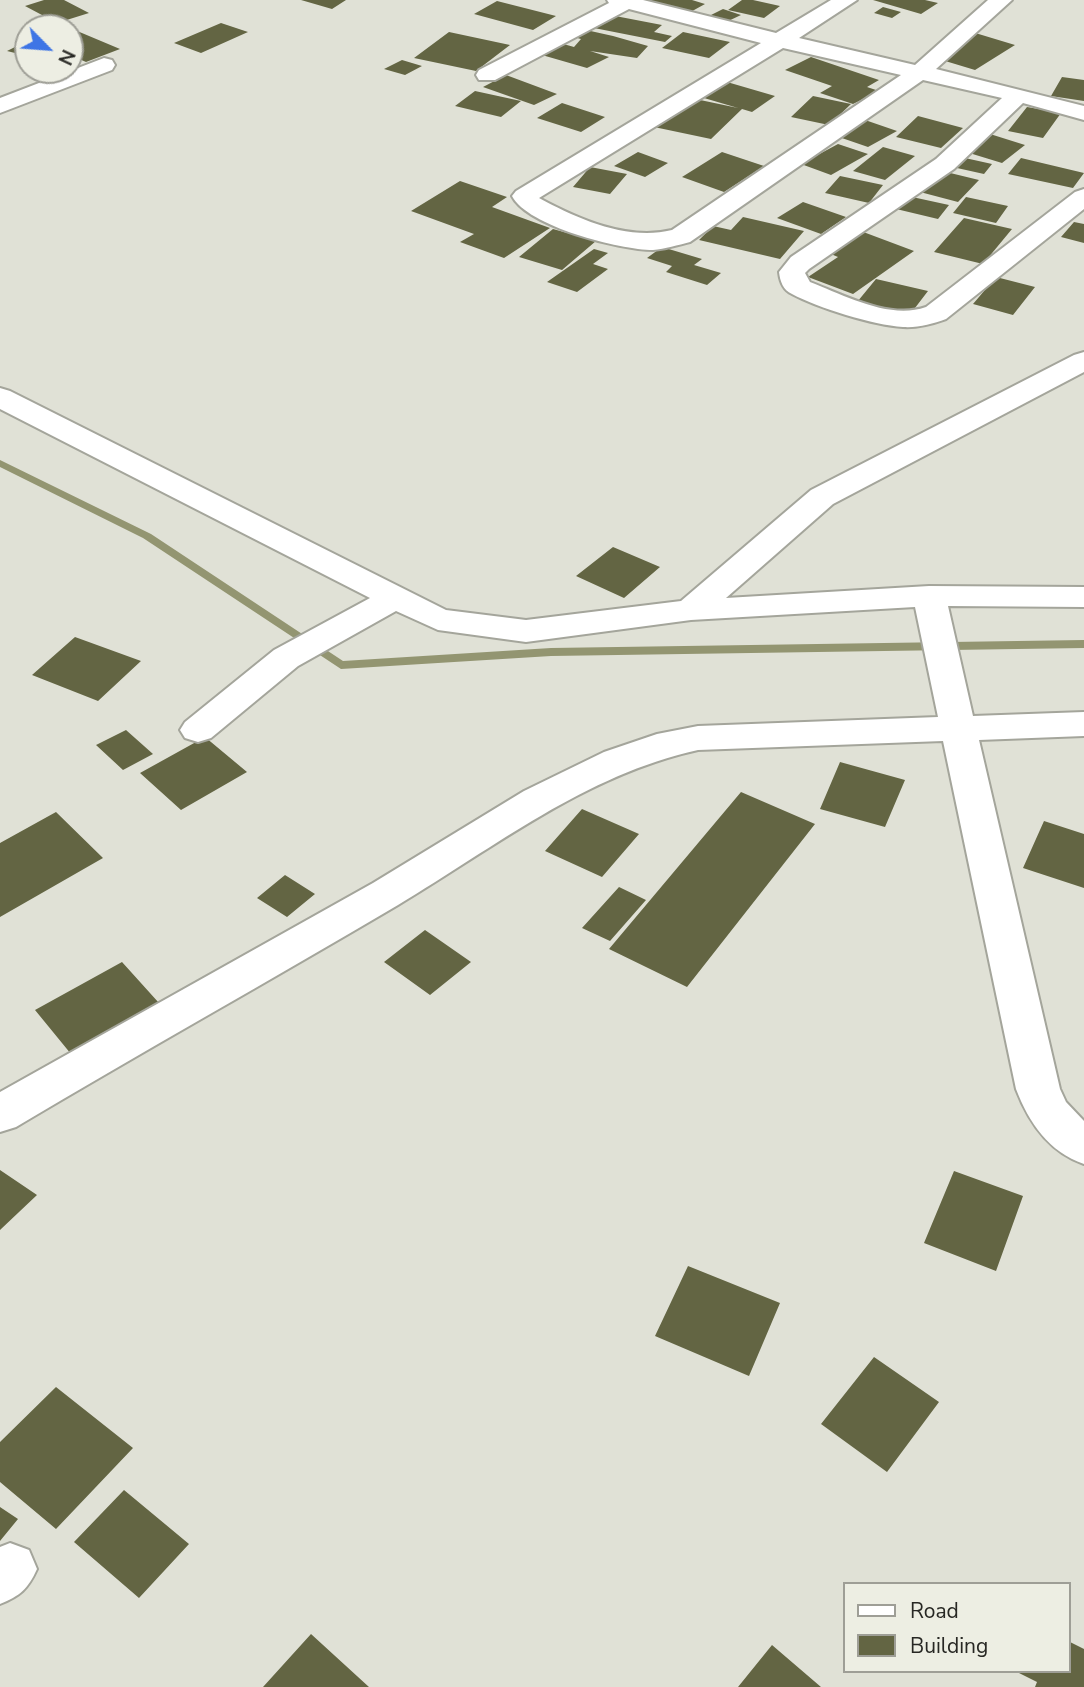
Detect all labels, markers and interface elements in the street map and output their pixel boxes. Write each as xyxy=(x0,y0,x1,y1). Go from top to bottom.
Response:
north arrow xyxy=(14,14,84,84)
text: N xyxy=(51,45,81,69)
legend xyxy=(842,1582,1070,1673)
text: Road xyxy=(910,1597,959,1625)
text: Building xyxy=(910,1632,988,1660)

